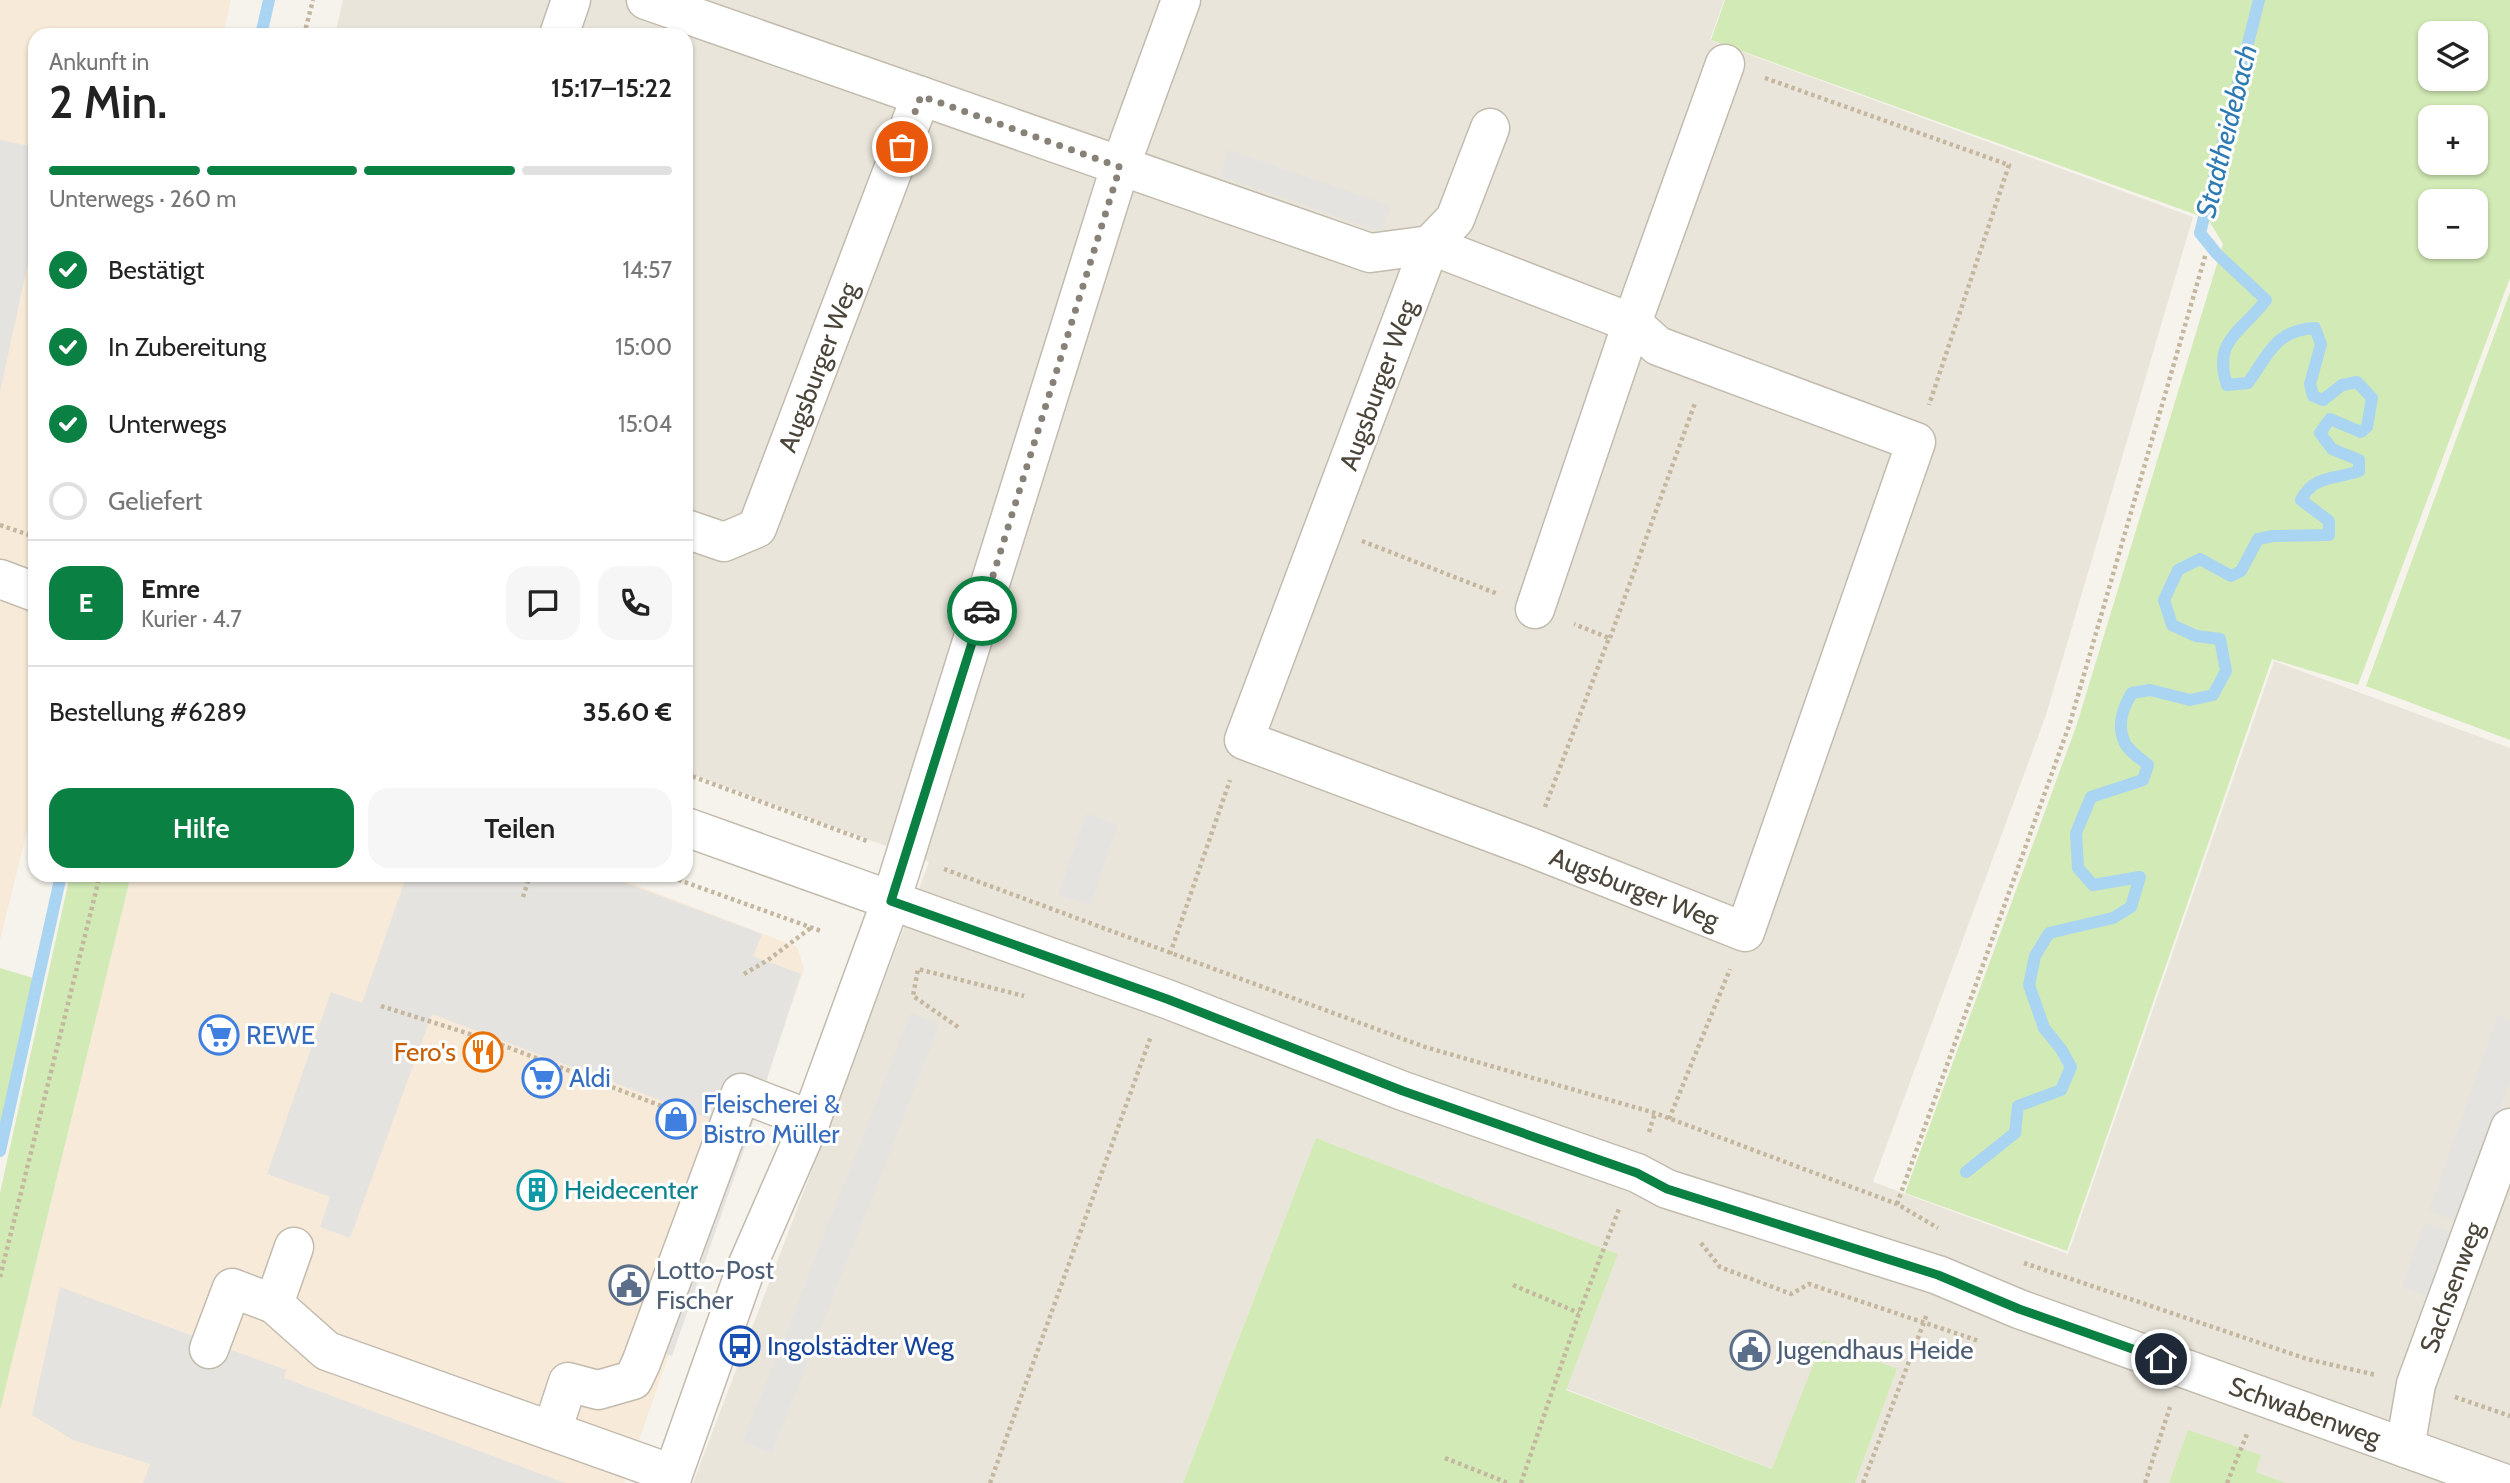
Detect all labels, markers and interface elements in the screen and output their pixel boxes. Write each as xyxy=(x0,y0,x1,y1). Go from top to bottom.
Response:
map controls xyxy=(2418,21,2488,259)
button: layers xyxy=(2418,21,2488,91)
water label: Stadtheidebach xyxy=(2188,41,2264,221)
text: Ankunft in xyxy=(49,48,149,76)
text: 15:17–15:22 xyxy=(551,72,672,104)
text: 2 Min. xyxy=(49,74,167,130)
button: + xyxy=(2418,105,2488,175)
pin xyxy=(872,117,932,177)
icon: bag xyxy=(883,128,921,166)
text: Unterwegs · 260 m xyxy=(49,185,236,213)
button: − xyxy=(2418,189,2488,259)
icon: check xyxy=(49,251,87,289)
text: Bestätigt xyxy=(108,254,205,286)
text: 14:57 xyxy=(622,256,672,284)
street label: Augsburger Weg xyxy=(771,277,865,457)
street label: Augsburger Weg xyxy=(1332,294,1424,475)
icon: check xyxy=(49,328,87,366)
text: In Zubereitung xyxy=(108,331,266,363)
text: 15:00 xyxy=(615,333,672,361)
icon: check xyxy=(49,405,87,443)
text: Unterwegs xyxy=(108,408,227,440)
text: 15:04 xyxy=(618,410,672,438)
text: Geliefert xyxy=(108,485,202,517)
button: chat xyxy=(506,566,580,640)
button: phone xyxy=(598,566,672,640)
text: Emre xyxy=(141,573,200,605)
courier xyxy=(947,576,1017,646)
text: E xyxy=(79,587,93,619)
icon: car xyxy=(963,592,1001,630)
text: Kurier · 4.7 xyxy=(141,605,242,633)
text: Bestellung #6289 xyxy=(49,696,247,728)
text: 35.60 € xyxy=(583,696,672,728)
button: Hilfe xyxy=(49,788,354,868)
button: Teilen xyxy=(368,788,672,868)
street label: Augsburger Weg xyxy=(1545,840,1725,937)
supermarket icon: REWE xyxy=(198,1014,240,1056)
place label: REWE xyxy=(246,1019,315,1051)
restaurant icon: Fero's xyxy=(462,1031,504,1073)
place label: Fero's xyxy=(394,1036,456,1068)
supermarket icon: Aldi xyxy=(521,1057,563,1099)
place label: Aldi xyxy=(569,1062,611,1094)
place label: Fleischerei & Bistro Müller xyxy=(703,1088,840,1150)
shop icon: Fleischerei & Bistro Müller xyxy=(655,1098,697,1140)
building icon: Heidecenter xyxy=(516,1169,558,1211)
place label: Heidecenter xyxy=(564,1174,699,1206)
street label: Sachsenweg xyxy=(2413,1216,2491,1357)
place label: Lotto-Post Fischer xyxy=(656,1254,774,1316)
public building icon: Lotto-Post Fischer xyxy=(608,1264,650,1306)
bus stop icon: Ingolstädter Weg xyxy=(719,1325,761,1367)
public building icon: Jugendhaus Heide xyxy=(1729,1329,1771,1371)
pin xyxy=(2131,1329,2191,1389)
place label: Ingolstädter Weg xyxy=(767,1330,955,1362)
place label: Jugendhaus Heide xyxy=(1776,1334,1974,1366)
icon: home xyxy=(2142,1340,2180,1378)
street label: Schwabenweg xyxy=(2225,1370,2386,1454)

